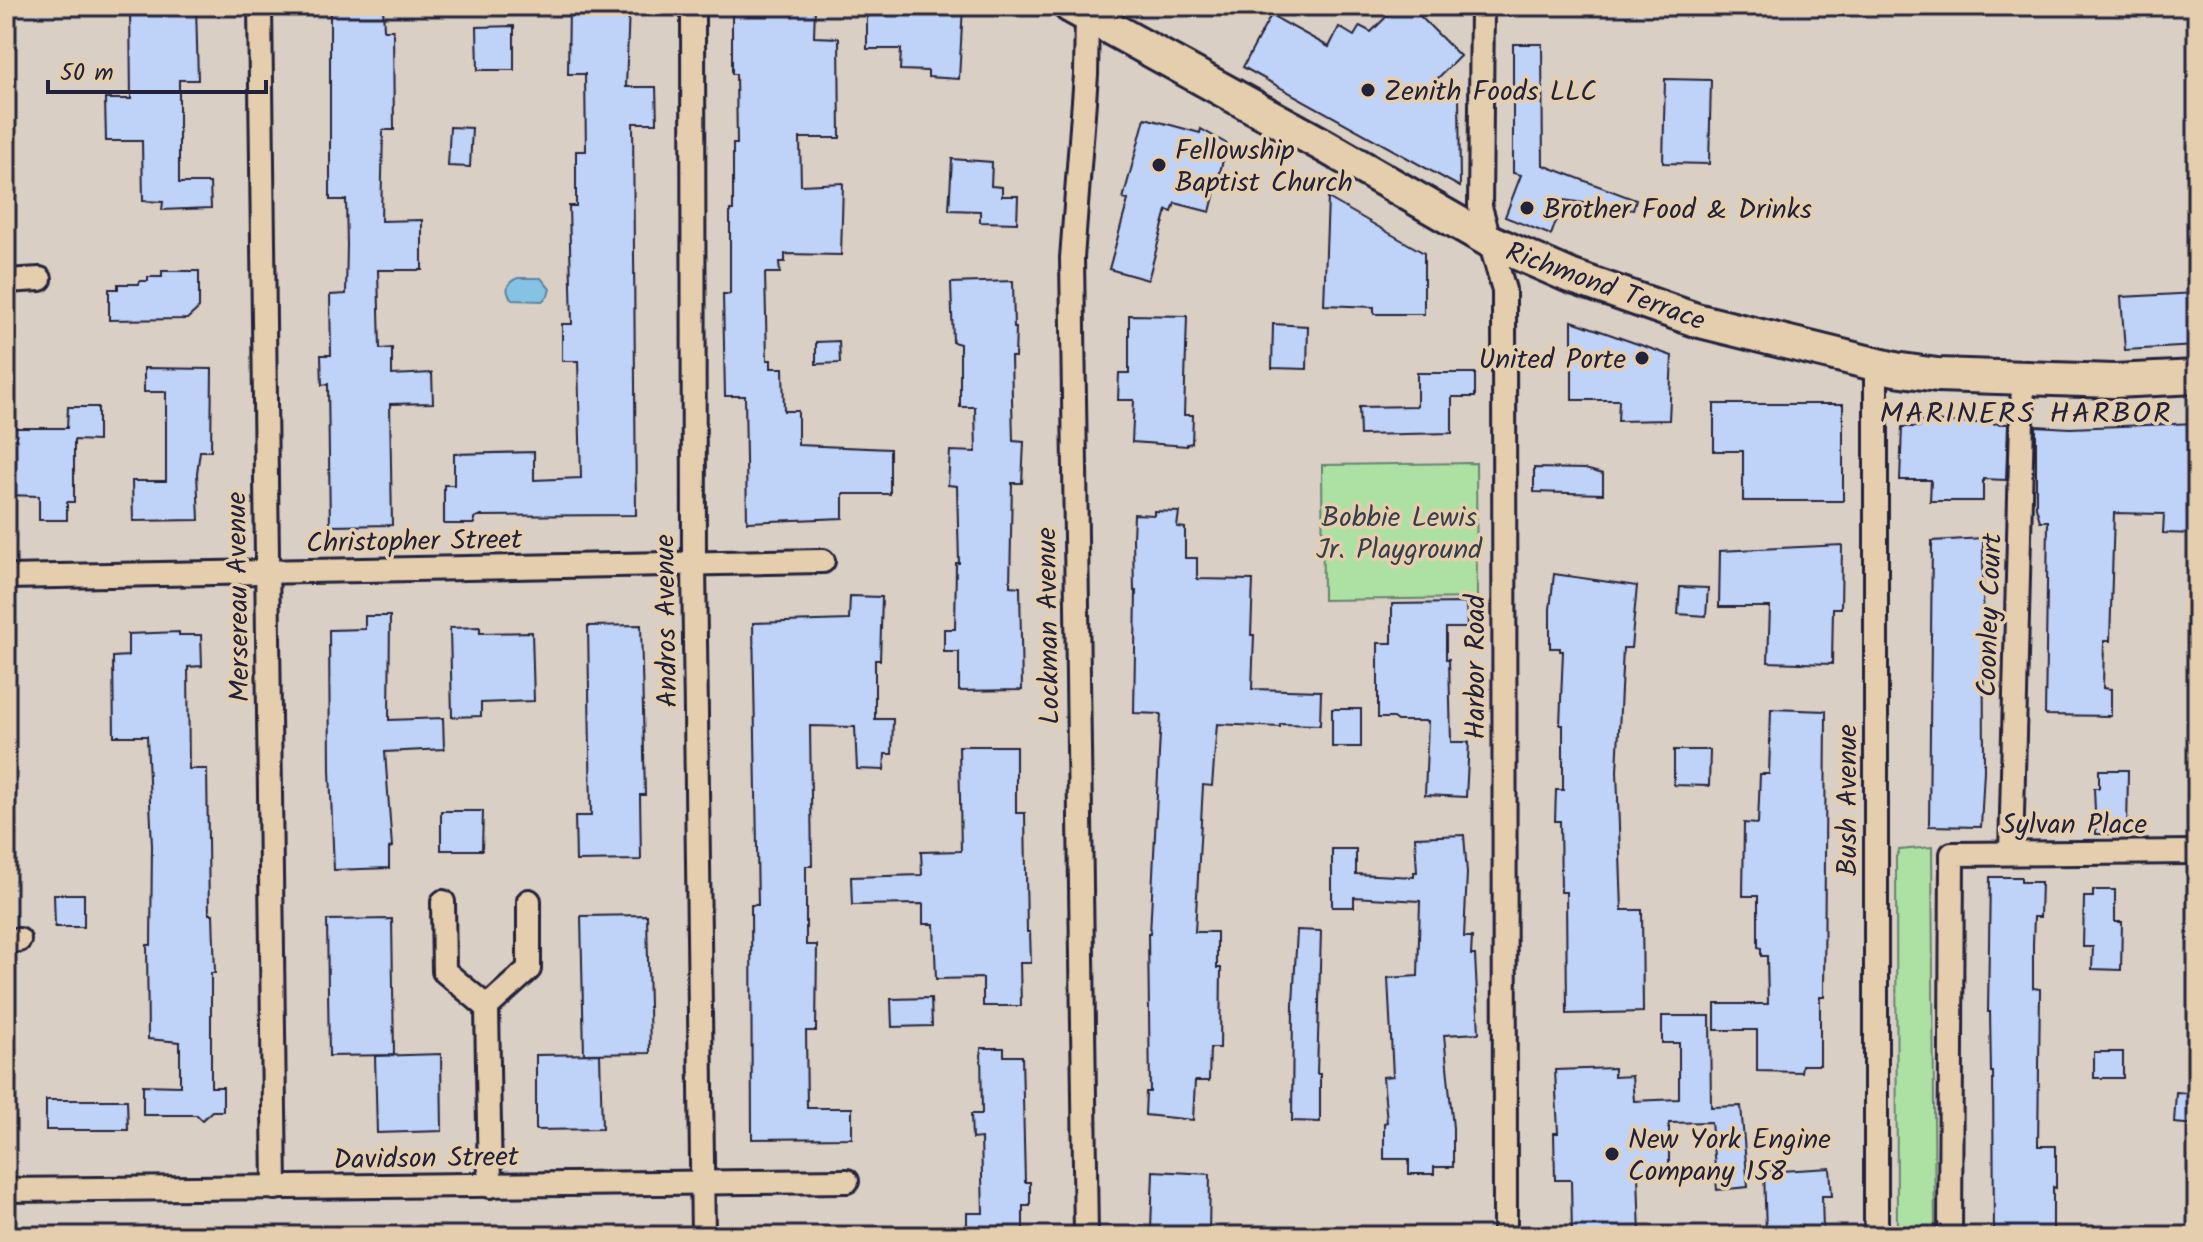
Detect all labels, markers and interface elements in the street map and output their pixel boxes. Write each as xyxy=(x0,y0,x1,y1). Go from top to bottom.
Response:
scale bar xyxy=(48,44,266,94)
text: 50 m xyxy=(60,54,114,93)
place label: Zenith Foods LLC xyxy=(1384,70,1597,115)
marker: Zenith Foods LLC xyxy=(1359,81,1377,99)
place label: Fellowship Baptist Church xyxy=(1175,129,1353,206)
marker: Fellowship Baptist Church xyxy=(1150,156,1168,174)
place label: Brother Food & Drinks xyxy=(1543,188,1812,233)
marker: Brother Food & Drinks xyxy=(1518,199,1536,217)
street label: Richmond Terrace xyxy=(1499,230,1712,345)
place label: United Porte xyxy=(1478,338,1626,383)
marker: United Porte xyxy=(1633,349,1651,367)
district label: MARINERS HARBOR xyxy=(1880,391,2172,439)
street label: Mersereau Avenue xyxy=(215,491,264,703)
park label: Bobbie Lewis Jr. Playground xyxy=(1316,496,1483,573)
street label: Christopher Street xyxy=(306,518,523,567)
street label: Lockman Avenue xyxy=(1025,526,1074,725)
street label: Coonley Court xyxy=(1965,531,2016,698)
street label: Andros Avenue xyxy=(643,533,692,708)
street label: Harbor Road xyxy=(1454,593,1499,740)
street label: Bush Avenue xyxy=(1826,724,1871,876)
street label: Sylvan Place xyxy=(2001,803,2148,848)
place label: New York Engine Company 158 xyxy=(1628,1118,1831,1195)
street label: Davidson Street xyxy=(333,1135,520,1184)
marker: New York Engine Company 158 xyxy=(1603,1145,1621,1163)

